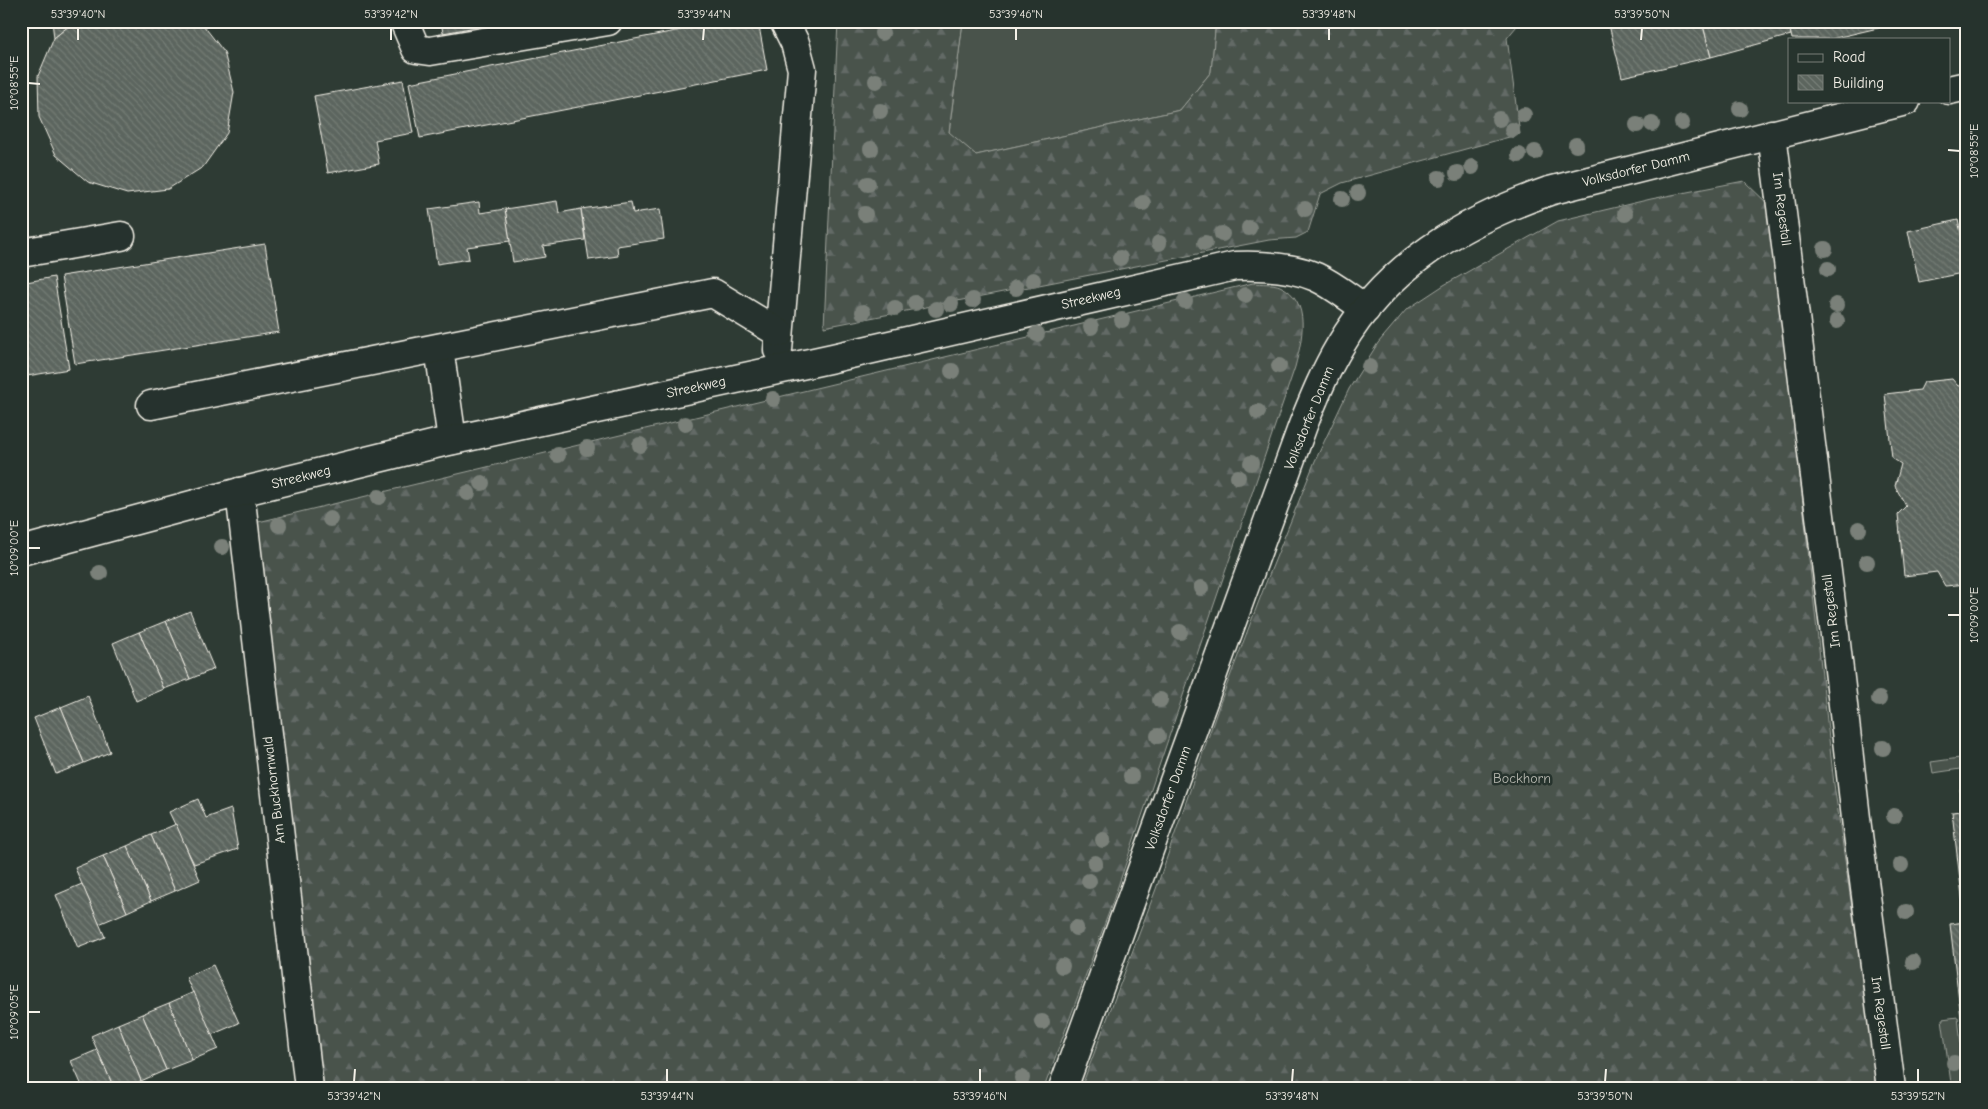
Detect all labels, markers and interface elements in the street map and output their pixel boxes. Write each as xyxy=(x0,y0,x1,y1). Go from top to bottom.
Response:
text: 53°39'40"N xyxy=(51,7,105,21)
text: 53°39'42"N xyxy=(364,7,418,21)
text: 53°39'44"N xyxy=(677,7,731,21)
text: 53°39'46"N xyxy=(989,7,1043,21)
text: 53°39'48"N xyxy=(1302,7,1356,21)
text: 53°39'50"N xyxy=(1614,7,1670,21)
legend xyxy=(1788,38,1950,102)
text: Road xyxy=(1833,48,1865,66)
text: 10°08'55"E xyxy=(7,56,21,110)
text: Building xyxy=(1833,74,1884,92)
text: 10°08'55"E xyxy=(1967,124,1981,178)
street label: Volksdorfer Damm xyxy=(1580,147,1692,191)
street label: Im Regestall xyxy=(1769,171,1795,247)
street label: Streekweg xyxy=(1060,283,1122,313)
street label: Volksdorfer Damm xyxy=(1280,364,1338,472)
street label: Streekweg xyxy=(665,372,727,402)
street label: Streekweg xyxy=(270,461,332,493)
text: 10°09'00"E xyxy=(7,520,21,576)
street label: Im Regestall xyxy=(1818,573,1844,649)
text: 10°09'00"E xyxy=(1967,587,1981,643)
street label: Am Buckhornwald xyxy=(259,735,289,845)
street label: Volksdorfer Damm xyxy=(1141,743,1195,853)
park label: Bockhorn xyxy=(1493,770,1551,787)
street label: Im Regestall xyxy=(1867,975,1895,1051)
text: 10°09'05"E xyxy=(7,984,21,1040)
text: 53°39'42"N xyxy=(327,1089,381,1103)
text: 53°39'44"N xyxy=(640,1089,694,1103)
text: 53°39'46"N xyxy=(953,1089,1007,1103)
text: 53°39'48"N xyxy=(1265,1089,1319,1103)
text: 53°39'50"N xyxy=(1577,1089,1633,1103)
text: 53°39'52"N xyxy=(1891,1089,1945,1103)

